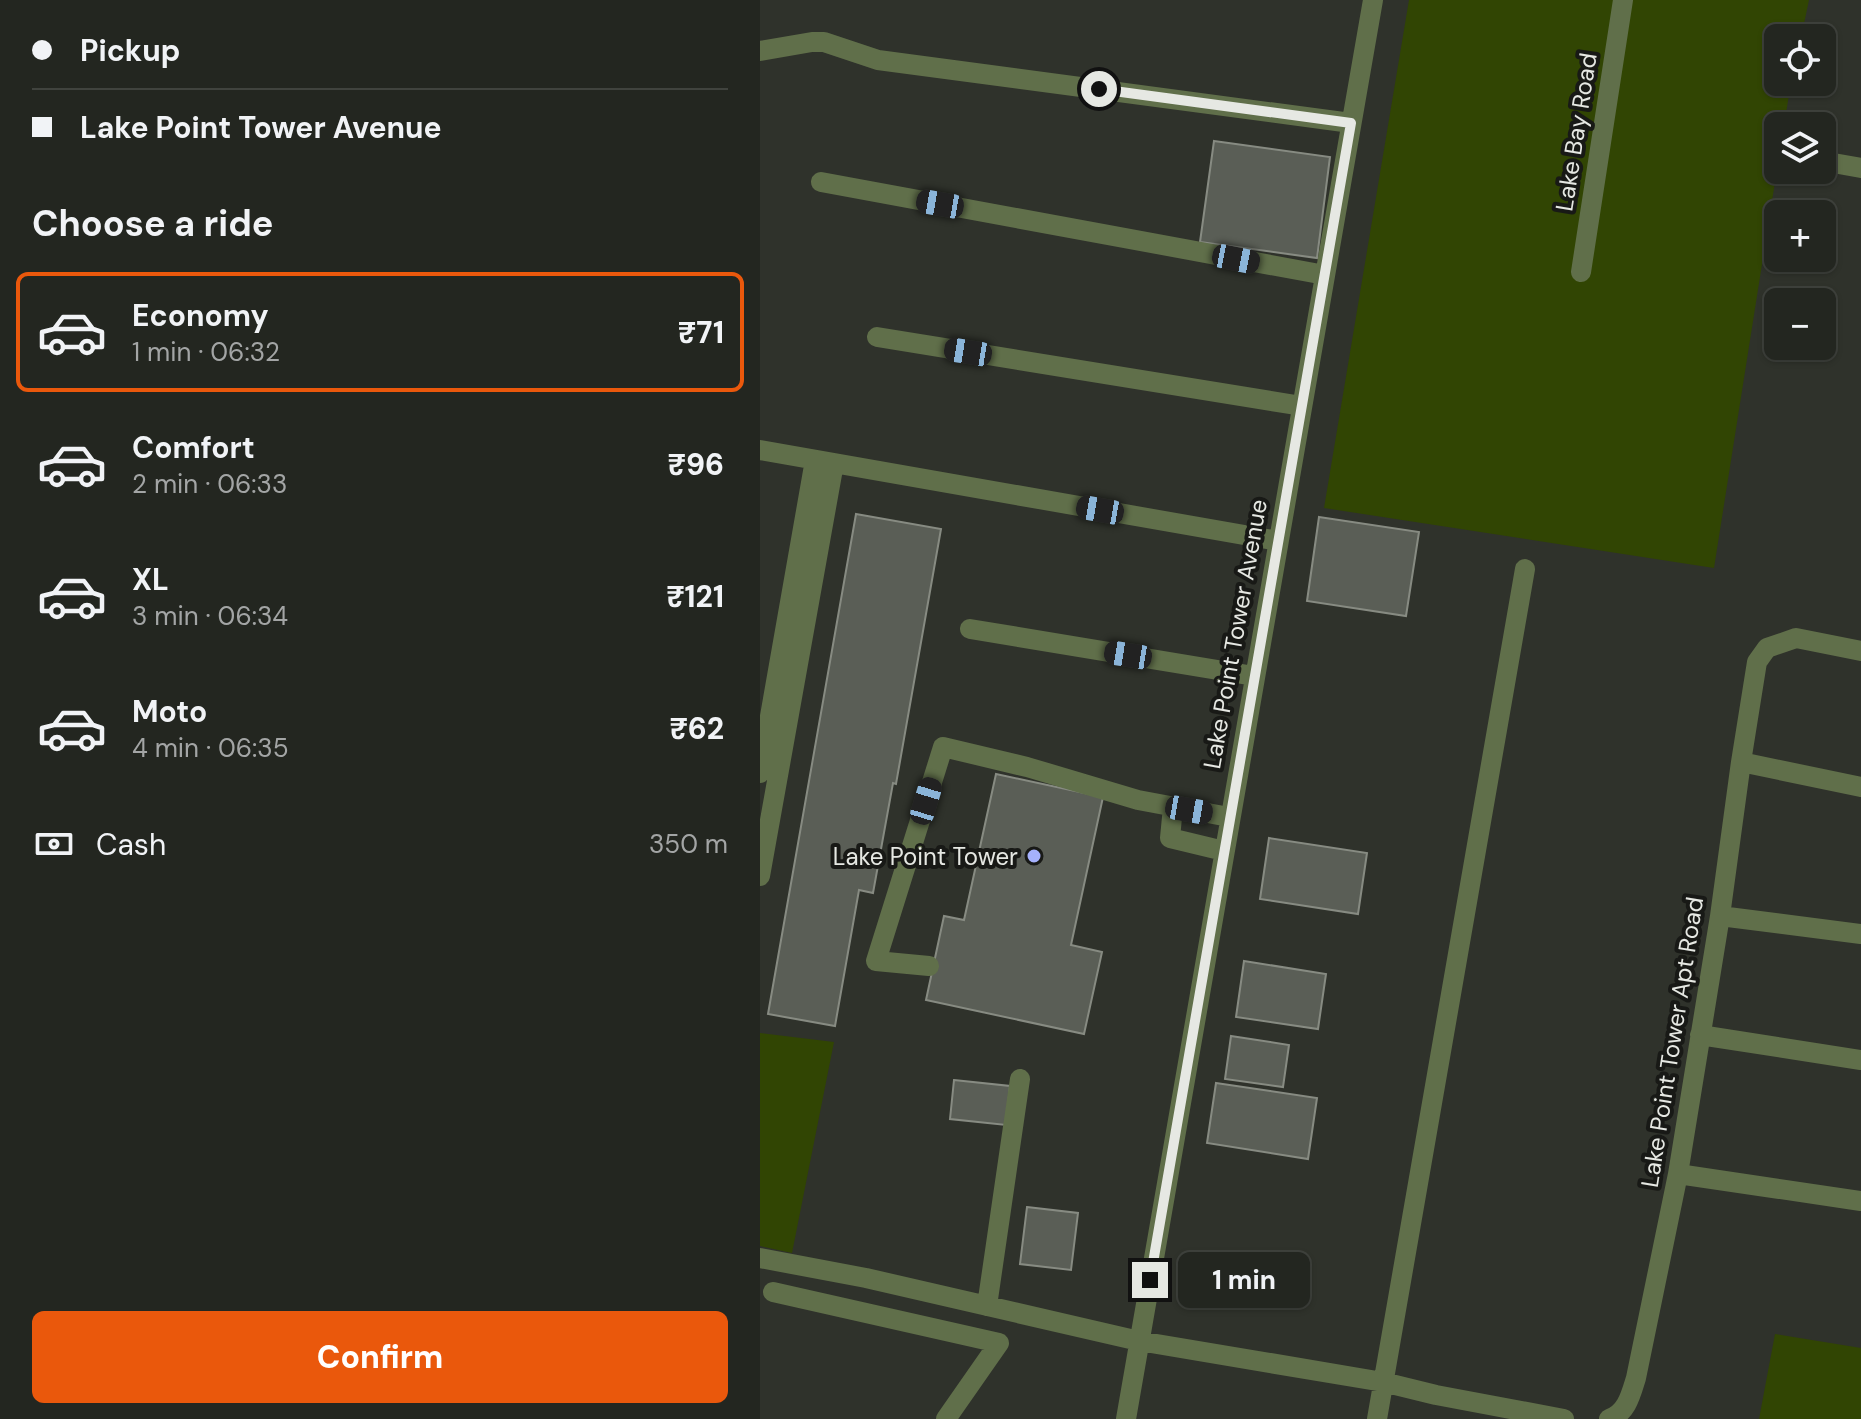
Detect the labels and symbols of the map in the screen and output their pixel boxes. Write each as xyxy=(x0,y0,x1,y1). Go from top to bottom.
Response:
street label: Lake Bay Road xyxy=(1548,51,1604,213)
route start xyxy=(1081,71,1117,107)
car xyxy=(914,188,966,220)
car xyxy=(1210,243,1262,275)
car xyxy=(942,336,994,368)
car xyxy=(1074,494,1126,526)
street label: Lake Point Tower Avenue xyxy=(1196,497,1274,771)
car xyxy=(1102,639,1154,671)
car xyxy=(908,775,944,827)
car xyxy=(1163,794,1215,826)
place label: Lake Point Tower xyxy=(833,841,1018,872)
marker: Lake Point Tower xyxy=(1025,847,1043,865)
street label: Lake Point Tower Apt Road xyxy=(1634,895,1710,1189)
callout: 1 min xyxy=(1178,1252,1310,1308)
route end xyxy=(1132,1262,1168,1298)

